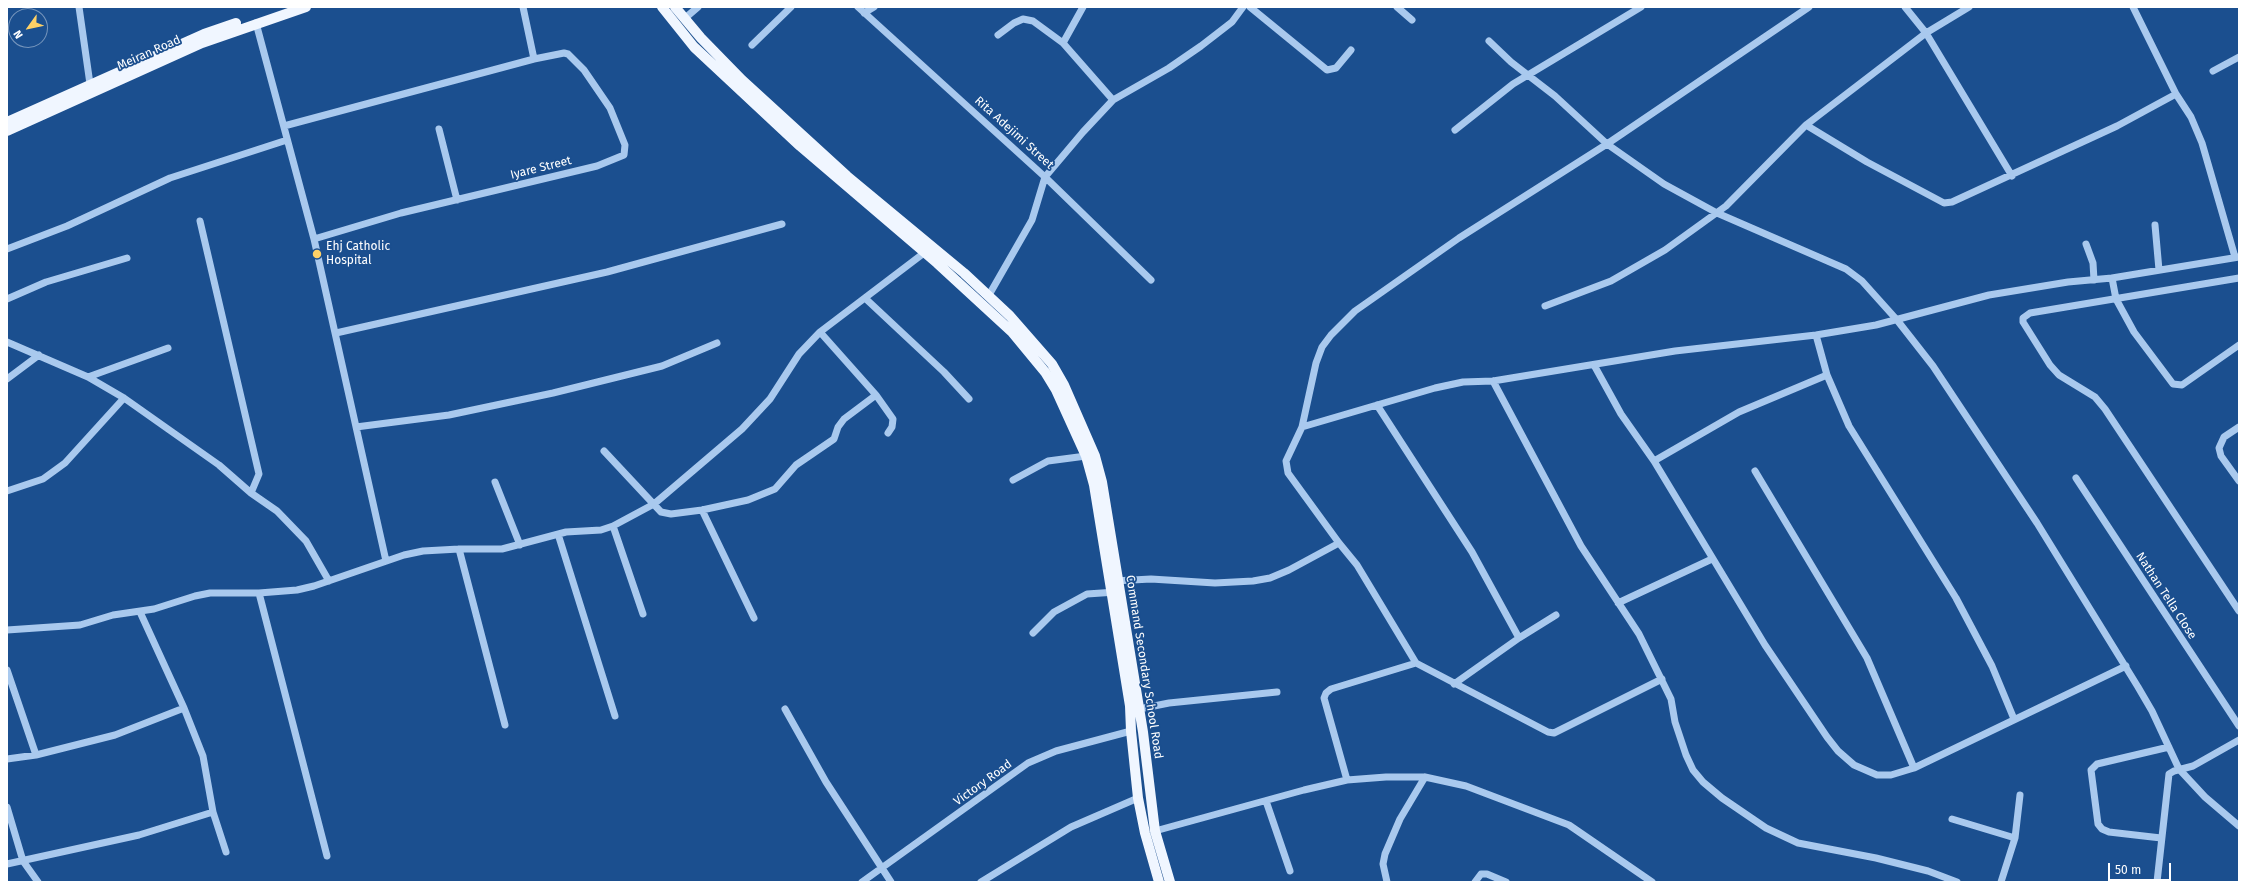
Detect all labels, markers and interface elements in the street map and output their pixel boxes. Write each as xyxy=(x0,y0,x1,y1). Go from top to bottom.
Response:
north arrow xyxy=(8,8,48,48)
text: N xyxy=(11,28,26,41)
street label: Meiran Road xyxy=(115,33,183,73)
street label: Rita Adejimi Street xyxy=(972,94,1056,172)
street label: Iyare Street xyxy=(509,153,573,183)
place label: Ehj Catholic Hospital xyxy=(326,240,390,268)
marker: Ehj Catholic Hospital xyxy=(311,248,323,260)
street label: Nathan Tella Close xyxy=(2133,550,2199,642)
street label: Command Secondary School Road xyxy=(1122,574,1166,760)
street label: Victory Road xyxy=(951,757,1015,809)
scale bar xyxy=(2110,855,2173,881)
text: 50 m xyxy=(2115,863,2141,877)

